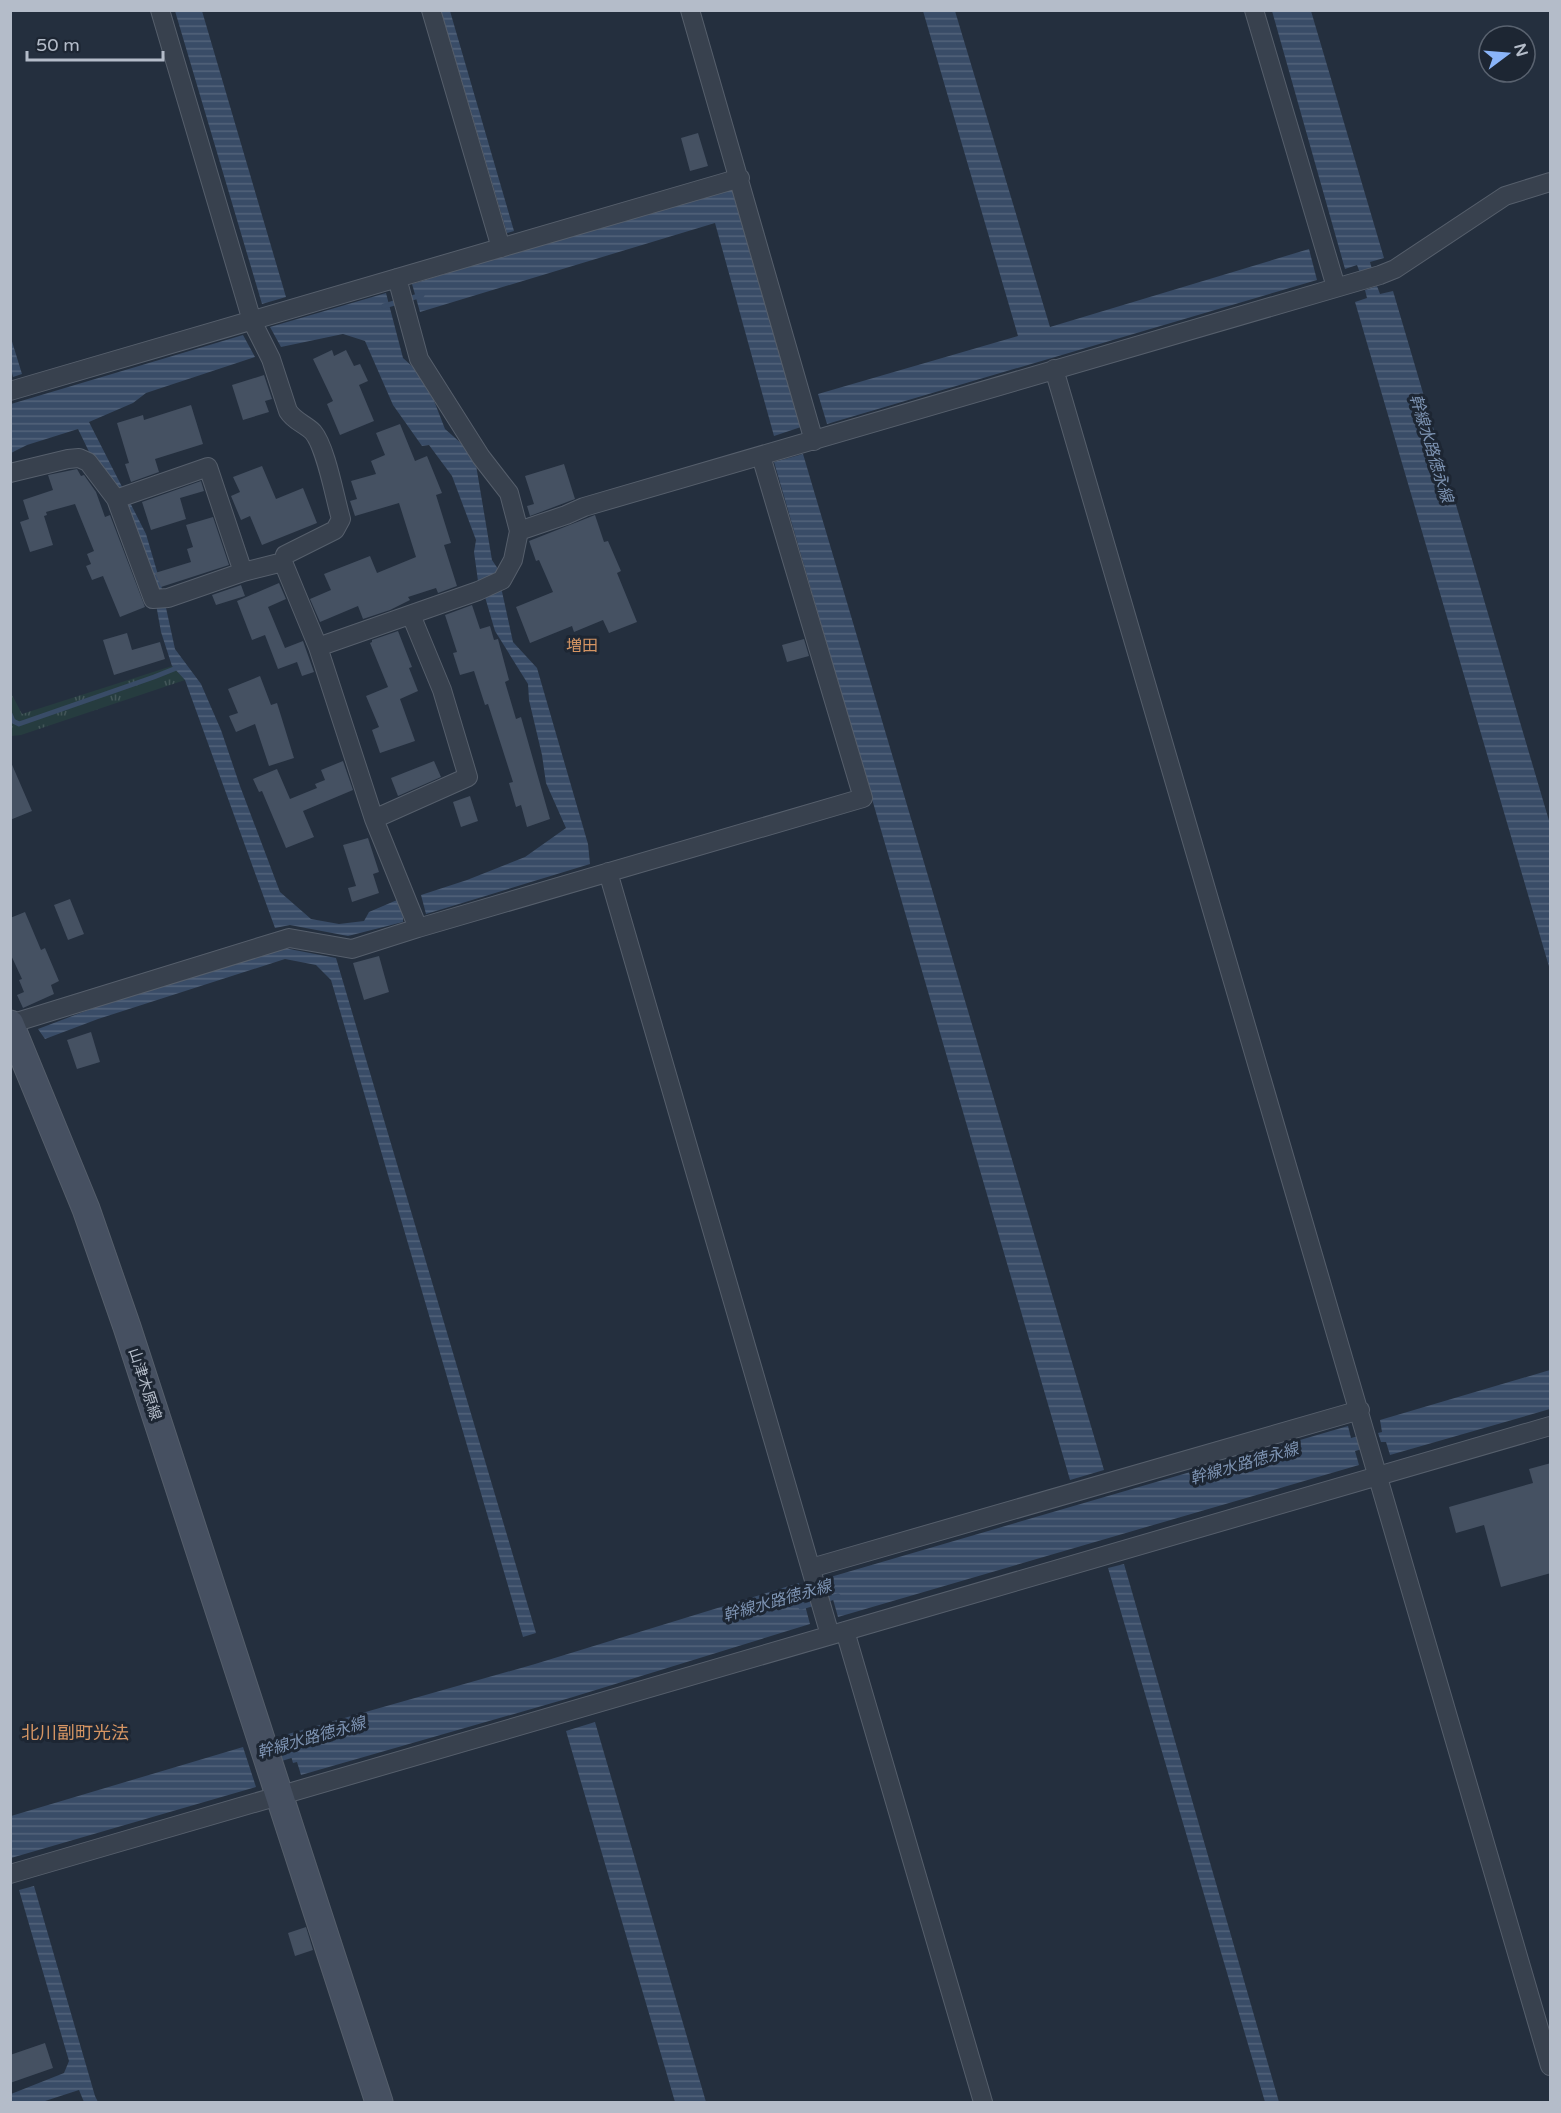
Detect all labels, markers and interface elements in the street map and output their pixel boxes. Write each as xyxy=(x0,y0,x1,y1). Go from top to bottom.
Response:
scale bar xyxy=(27,24,164,62)
north arrow xyxy=(1477,24,1537,84)
text: 50 m xyxy=(36,34,80,56)
text: N xyxy=(1509,41,1532,59)
water label: 幹線水路徳永線 xyxy=(1405,392,1458,507)
district label: 増田 xyxy=(566,636,598,656)
street label: 山津木原線 xyxy=(125,1346,165,1422)
water label: 幹線水路徳永線 xyxy=(1188,1438,1303,1489)
water label: 幹線水路徳永線 xyxy=(721,1575,836,1626)
water label: 幹線水路徳永線 xyxy=(255,1712,370,1763)
district label: 北川副町光法 xyxy=(21,1722,129,1744)

